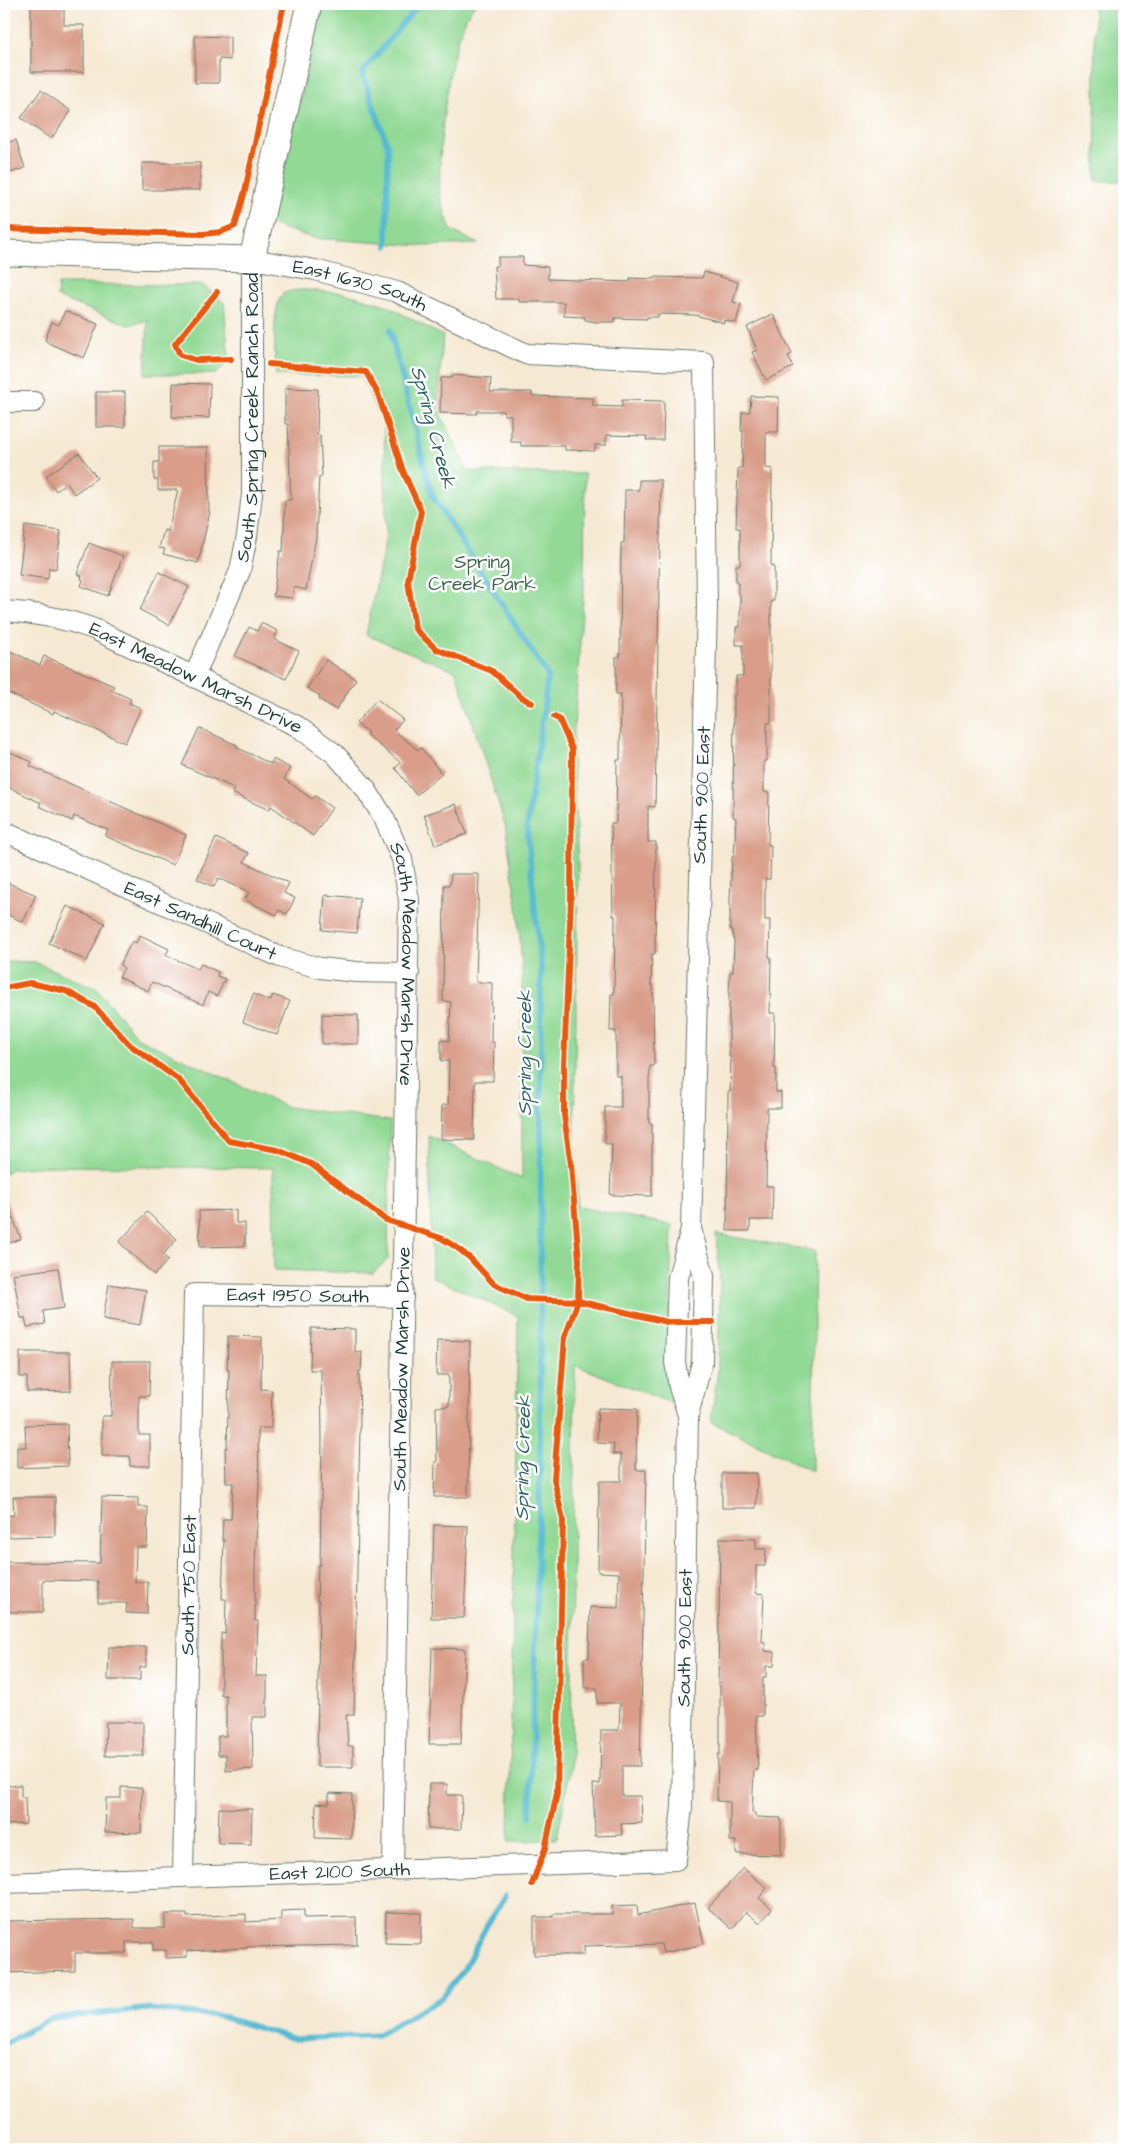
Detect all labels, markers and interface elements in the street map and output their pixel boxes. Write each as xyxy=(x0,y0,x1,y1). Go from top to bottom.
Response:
street label: East 1630 South xyxy=(291,253,432,318)
street label: South Spring Creek Ranch Road xyxy=(229,273,267,564)
water label: Spring Creek xyxy=(402,363,463,492)
park label: Spring Creek Park xyxy=(428,549,536,598)
street label: East Meadow Marsh Drive xyxy=(85,615,307,740)
street label: South 900 East xyxy=(686,725,718,864)
street label: South Meadow Marsh Drive xyxy=(383,838,423,1086)
street label: East Sandhill Court xyxy=(120,874,281,967)
water label: Spring Creek xyxy=(511,990,540,1116)
street label: South Meadow Marsh Drive xyxy=(386,1247,418,1491)
street label: East 1950 South xyxy=(227,1281,370,1310)
water label: Spring Creek xyxy=(508,1394,539,1521)
street label: South 750 East xyxy=(174,1514,203,1655)
street label: South 900 East xyxy=(670,1568,699,1707)
street label: East 2100 South xyxy=(269,1856,411,1887)

